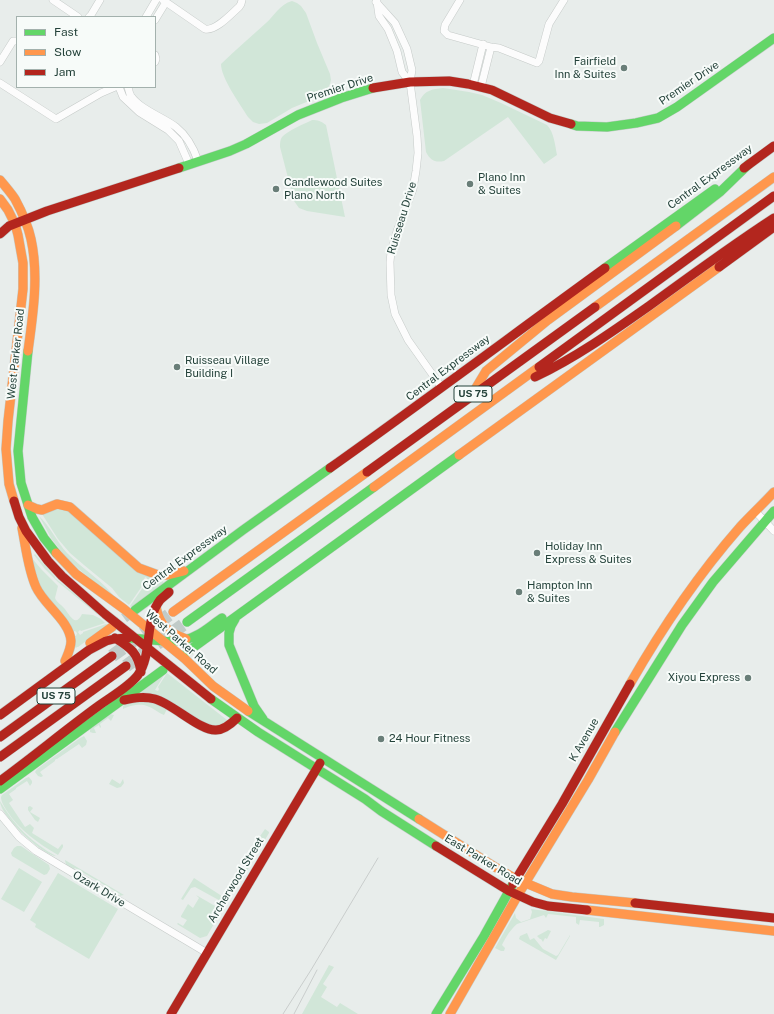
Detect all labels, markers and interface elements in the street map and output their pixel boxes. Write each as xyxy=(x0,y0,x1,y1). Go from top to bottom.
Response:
legend xyxy=(16,16,156,88)
text: Fast xyxy=(54,25,78,39)
text: Slow xyxy=(54,45,81,59)
place label: Fairfield Inn & Suites xyxy=(555,55,616,81)
street label: Premier Drive xyxy=(657,58,721,108)
marker: Fairfield Inn & Suites xyxy=(619,63,629,73)
text: Jam xyxy=(54,65,76,79)
street label: Premier Drive xyxy=(305,71,375,105)
street label: Central Expressway xyxy=(665,142,755,212)
place label: Plano Inn & Suites xyxy=(478,171,525,197)
place label: Candlewood Suites Plano North xyxy=(284,176,382,202)
marker: Plano Inn & Suites xyxy=(465,179,475,189)
street label: Ruisseau Drive xyxy=(385,180,419,256)
marker: Candlewood Suites Plano North xyxy=(271,184,281,194)
street label: West Parker Road xyxy=(5,308,27,400)
street label: Central Expressway xyxy=(403,332,493,404)
place label: Ruisseau Village Building I xyxy=(185,354,270,380)
marker: Ruisseau Village Building I xyxy=(172,362,182,372)
road number: US 75 xyxy=(454,386,492,402)
street label: Central Expressway xyxy=(140,523,230,593)
place label: Holiday Inn Express & Suites xyxy=(545,540,632,566)
marker: Holiday Inn Express & Suites xyxy=(532,548,542,558)
place label: Hampton Inn & Suites xyxy=(527,579,592,605)
marker: Hampton Inn & Suites xyxy=(514,587,524,597)
street label: West Parker Road xyxy=(142,607,220,677)
place label: Xiyou Express xyxy=(668,671,740,685)
marker: Xiyou Express xyxy=(743,673,753,683)
road number: US 75 xyxy=(37,688,75,704)
street label: K Avenue xyxy=(566,716,602,764)
place label: 24 Hour Fitness xyxy=(389,732,470,746)
marker: 24 Hour Fitness xyxy=(376,734,386,744)
street label: East Parker Road xyxy=(442,832,524,888)
street label: Archerwood Street xyxy=(205,835,267,925)
street label: Ozark Drive xyxy=(70,868,128,910)

